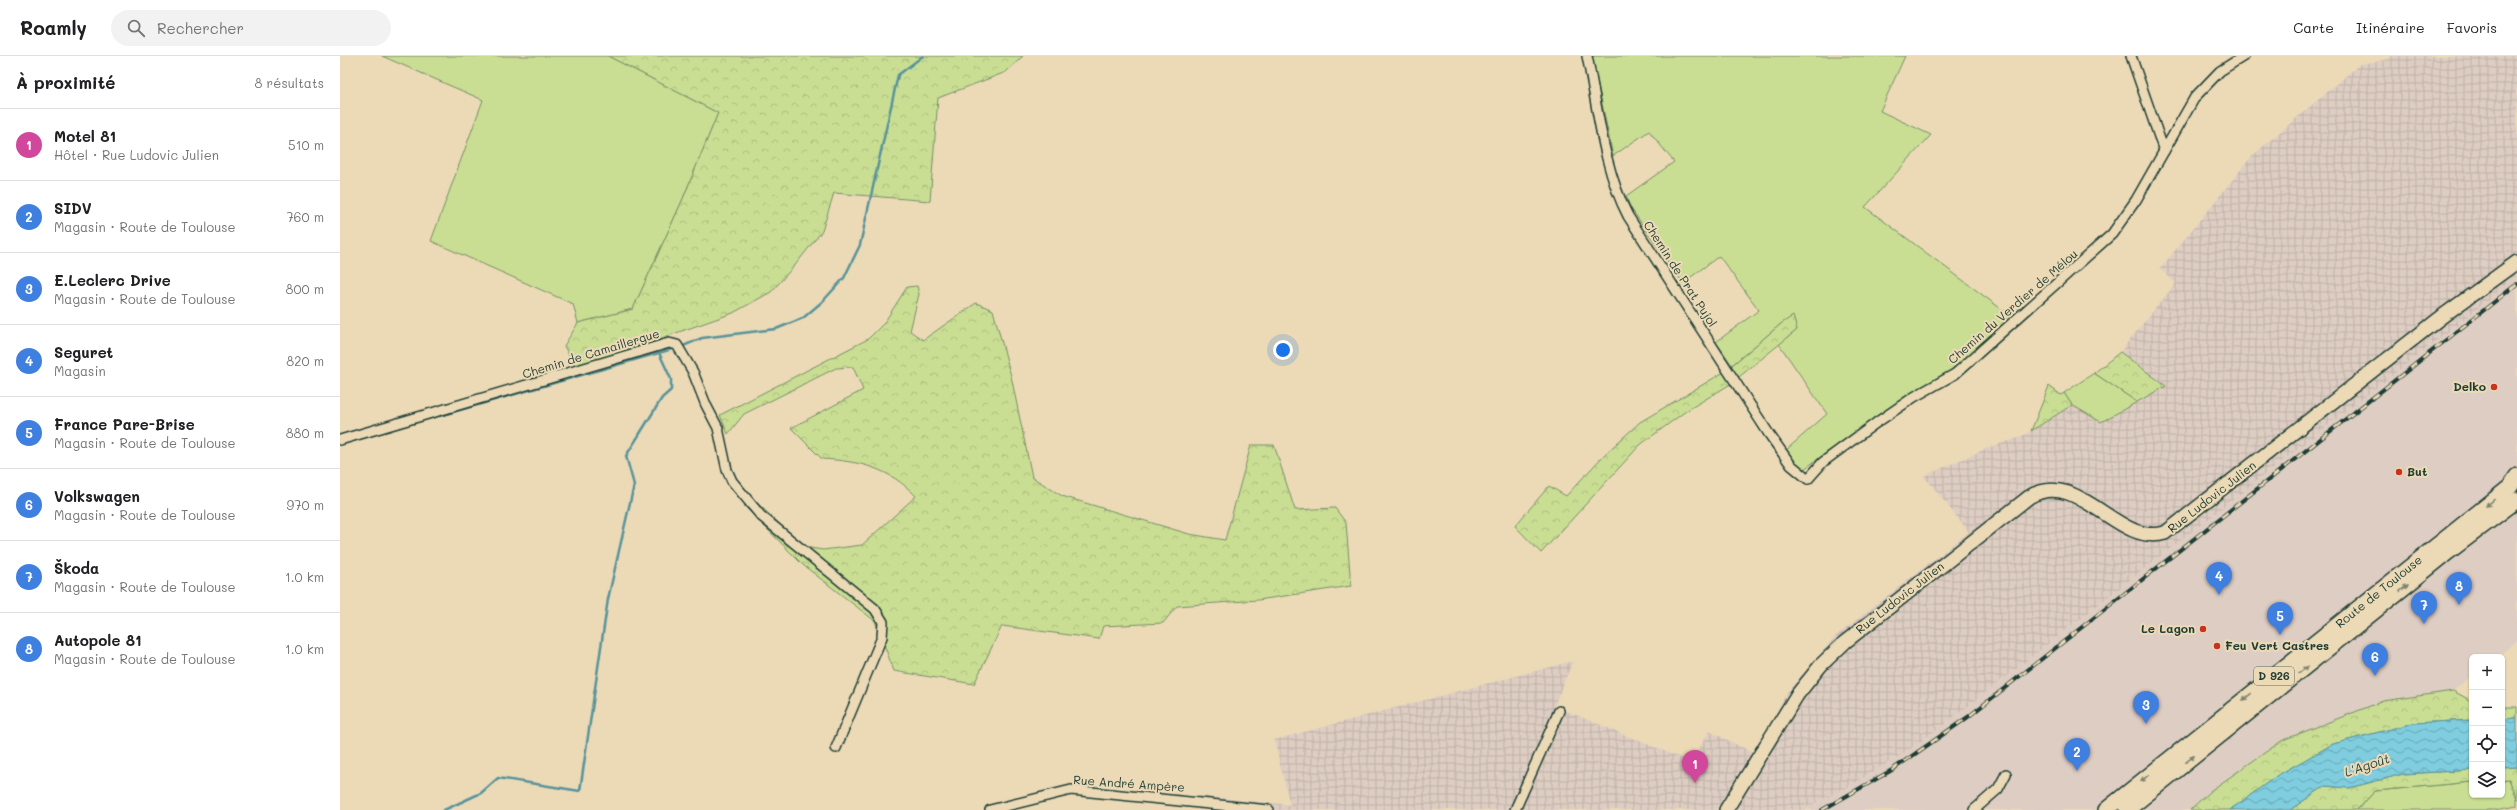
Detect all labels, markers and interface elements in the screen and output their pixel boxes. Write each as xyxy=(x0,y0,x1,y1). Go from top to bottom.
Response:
search box xyxy=(111,10,391,46)
text: Roamly xyxy=(20,15,87,40)
icon: search xyxy=(125,17,147,39)
text: Rechercher xyxy=(157,18,244,38)
text: Carte xyxy=(2293,18,2334,37)
text: Itinéraire xyxy=(2356,18,2425,37)
text: Favoris xyxy=(2447,18,2497,37)
text: À proximité xyxy=(16,71,115,93)
text: 8 résultats xyxy=(255,74,324,91)
text: Motel 81 xyxy=(54,126,116,146)
text: 1 xyxy=(26,136,32,153)
text: 510 m xyxy=(288,136,324,153)
text: Hôtel · Rue Ludovic Julien xyxy=(54,146,219,163)
text: SIDV xyxy=(54,198,92,218)
text: 2 xyxy=(25,208,33,225)
text: 760 m xyxy=(286,208,324,225)
street label: Chemin de Prat Pujol xyxy=(1641,217,1721,330)
text: Magasin · Route de Toulouse xyxy=(54,218,236,235)
street label: Chemin du Verdier de Mélou xyxy=(1944,245,2081,367)
text: E.Leclerc Drive xyxy=(54,270,171,290)
text: 3 xyxy=(25,280,33,297)
text: 800 m xyxy=(286,280,324,297)
text: Magasin · Route de Toulouse xyxy=(54,290,236,307)
street label: Chemin de Camaillergue xyxy=(520,325,661,382)
your location xyxy=(1273,340,1293,360)
text: Seguret xyxy=(54,342,113,362)
text: 4 xyxy=(25,352,33,369)
text: 820 m xyxy=(286,352,324,369)
text: Magasin xyxy=(54,362,106,379)
place label: Delko xyxy=(2453,378,2486,394)
marker: Delko xyxy=(2489,382,2499,392)
text: France Pare-Brise xyxy=(54,414,195,434)
text: 5 xyxy=(25,424,33,441)
text: 880 m xyxy=(286,424,324,441)
text: Magasin · Route de Toulouse xyxy=(54,434,236,451)
street label: Rue Ludovic Julien xyxy=(2164,457,2259,536)
place label: But xyxy=(2407,463,2427,479)
marker: But xyxy=(2394,467,2404,477)
text: Volkswagen xyxy=(54,486,140,506)
text: 6 xyxy=(25,496,33,513)
text: 970 m xyxy=(287,496,324,513)
one-way arrow xyxy=(2484,499,2495,508)
text: Magasin · Route de Toulouse xyxy=(54,506,236,523)
street label: Route de Toulouse xyxy=(2332,551,2425,631)
text: Škoda xyxy=(54,558,99,578)
street label: Rue Ludovic Julien xyxy=(1852,558,1947,637)
pin: 4 xyxy=(2206,562,2232,595)
text: 7 xyxy=(25,568,33,585)
text: 1.0 km xyxy=(285,568,324,585)
pin: 8 xyxy=(2446,572,2472,605)
text: Magasin · Route de Toulouse xyxy=(54,578,236,595)
one-way arrow xyxy=(2398,584,2409,592)
pin: 7 xyxy=(2411,591,2437,624)
pin: 5 xyxy=(2267,602,2293,635)
place label: Le Lagon xyxy=(2141,620,2195,636)
marker: Le Lagon xyxy=(2198,624,2208,634)
text: Autopole 81 xyxy=(54,630,142,650)
place label: Feu Vert Castres xyxy=(2225,637,2329,653)
text: 8 xyxy=(25,640,33,657)
text: 1.0 km xyxy=(285,640,324,657)
marker: Feu Vert Castres xyxy=(2212,641,2222,651)
pin: 6 xyxy=(2362,643,2388,676)
text: Magasin · Route de Toulouse xyxy=(54,650,236,667)
map controls xyxy=(2469,654,2505,798)
button: + xyxy=(2469,654,2505,690)
one-way arrow xyxy=(2298,666,2308,674)
road number: D 926 xyxy=(2254,667,2294,685)
button: − xyxy=(2469,690,2505,726)
pin: 3 xyxy=(2133,691,2159,724)
one-way arrow xyxy=(2241,693,2252,701)
button: locate xyxy=(2469,726,2505,762)
pin: 2 xyxy=(2064,738,2090,771)
water label: L'Agoût xyxy=(2342,749,2392,780)
pin: 1 xyxy=(1682,750,1708,783)
one-way arrow xyxy=(2185,755,2196,764)
button: layers xyxy=(2469,762,2505,798)
street label: Rue André Ampère xyxy=(1073,771,1185,795)
one-way arrow xyxy=(2140,774,2151,783)

